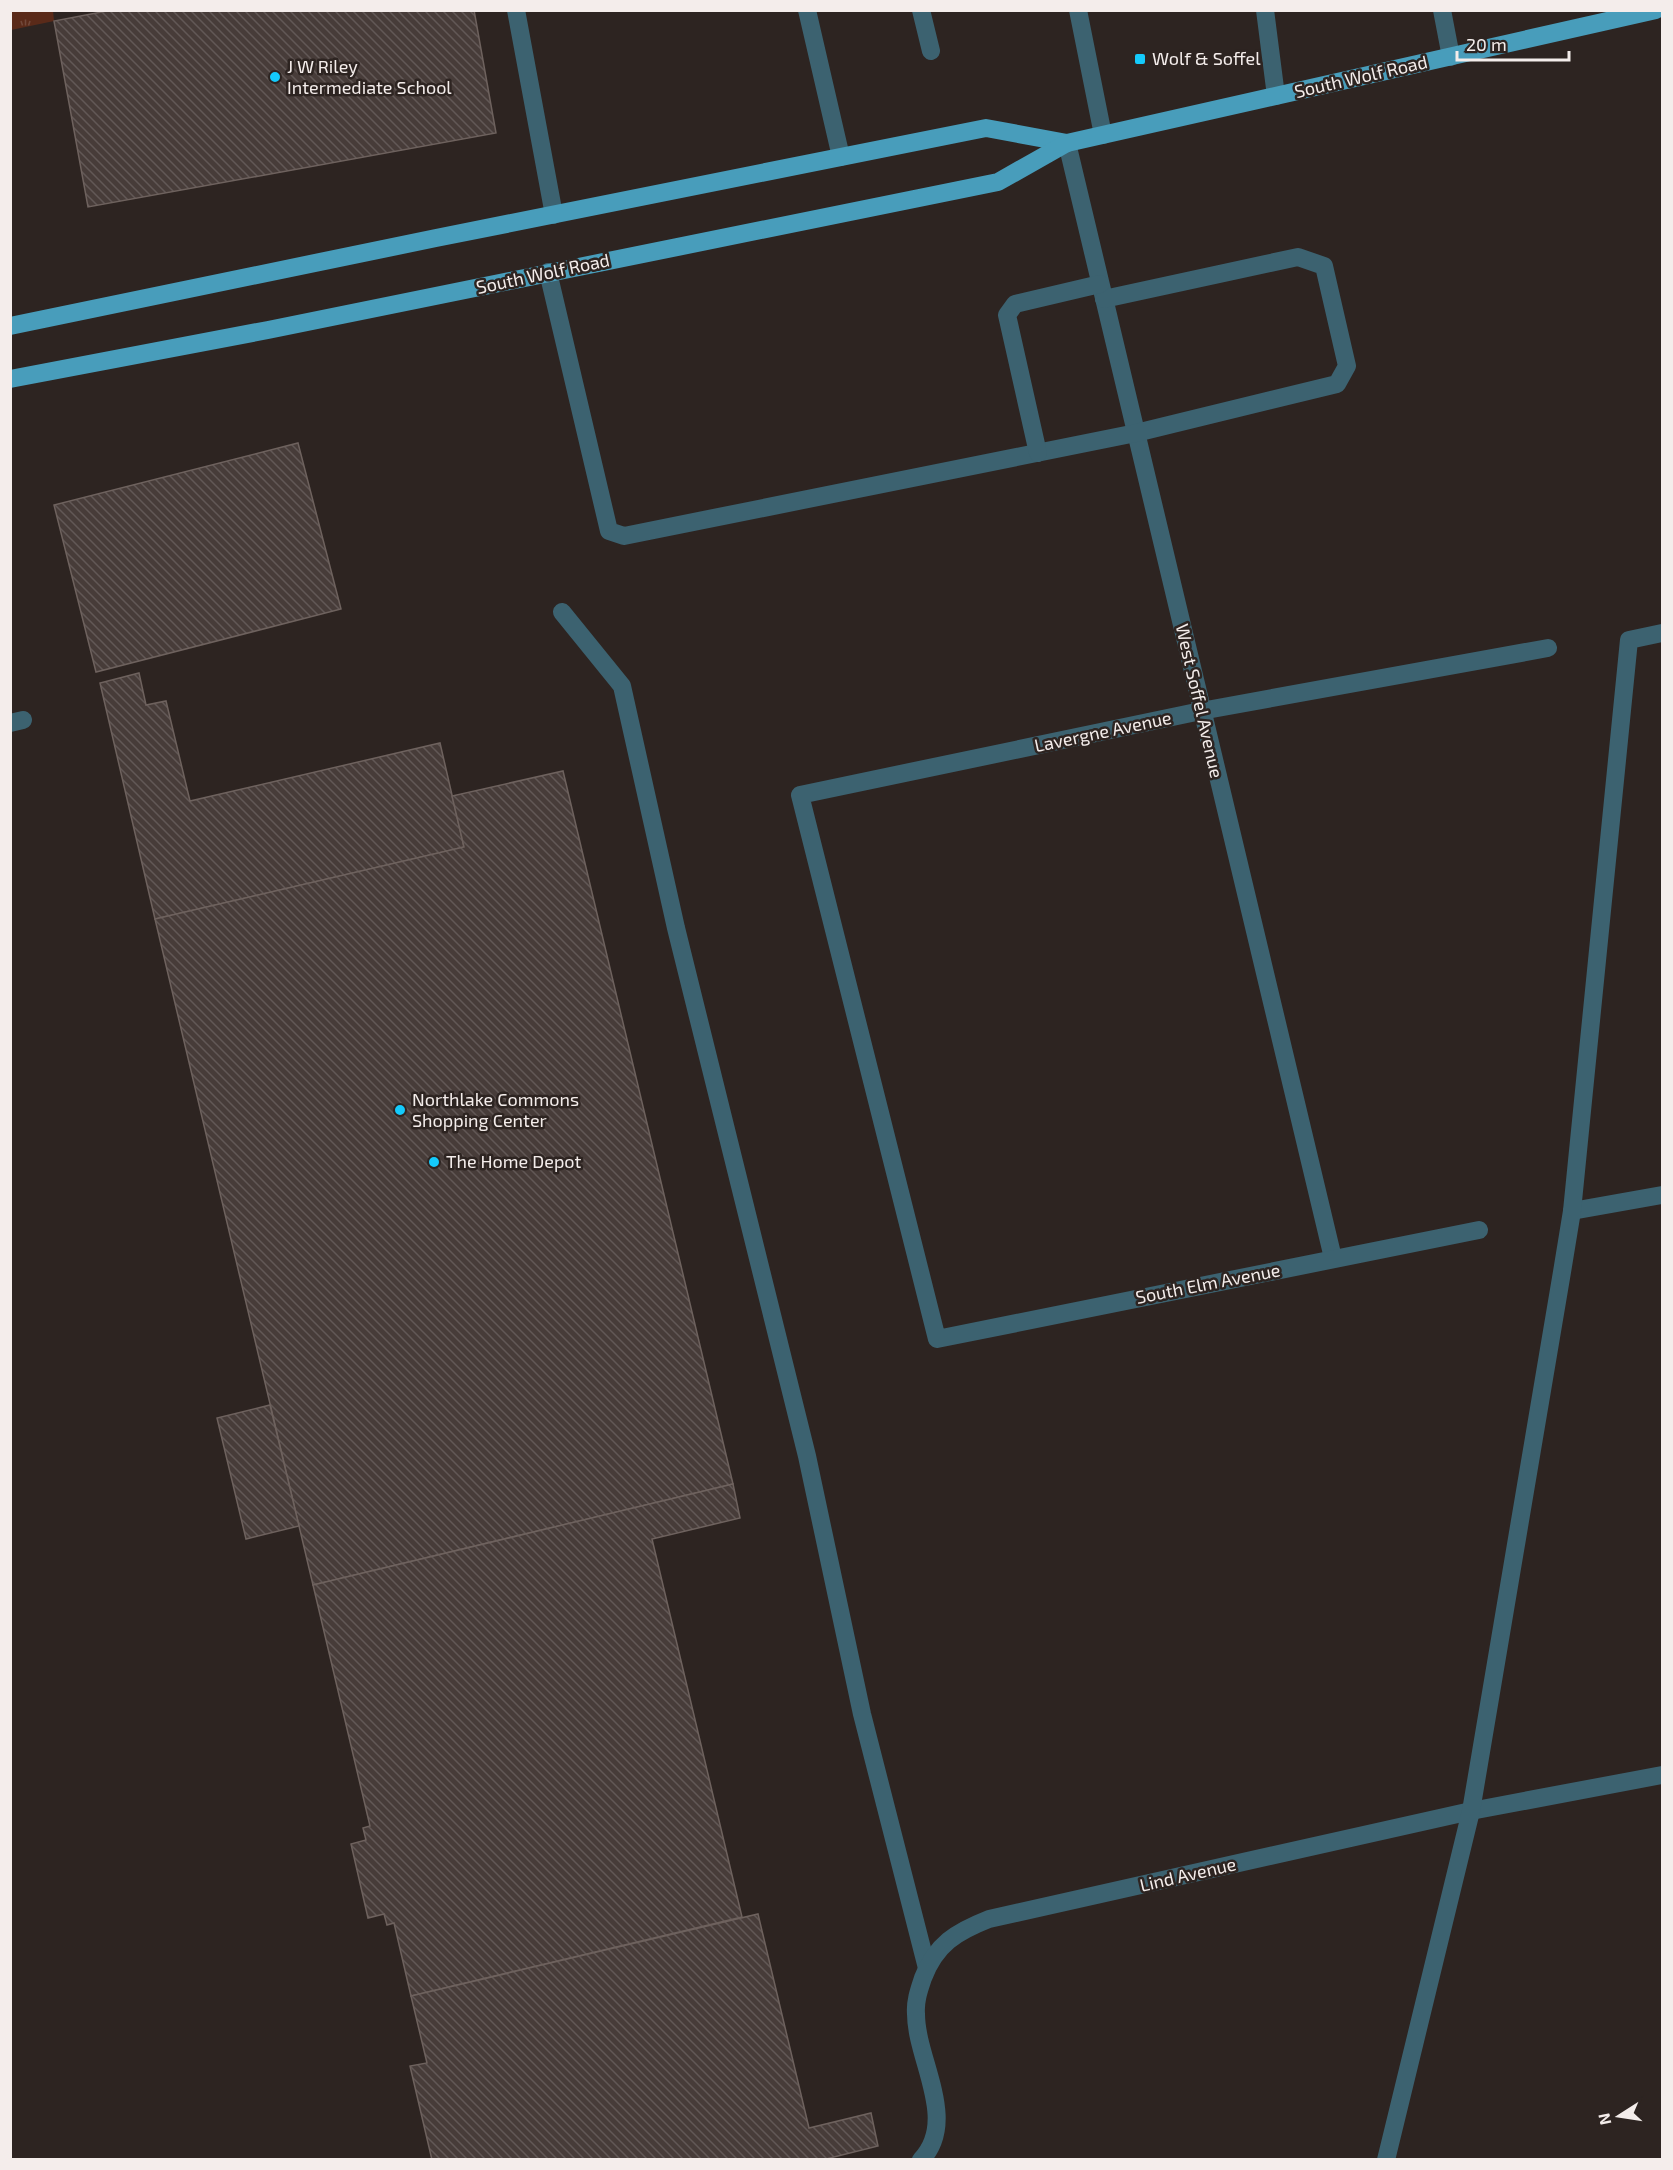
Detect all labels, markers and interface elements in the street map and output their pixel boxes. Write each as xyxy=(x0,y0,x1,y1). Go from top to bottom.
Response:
scale bar xyxy=(1457,24,1570,62)
text: 20 m xyxy=(1466,33,1507,55)
place label: Wolf & Soffel xyxy=(1152,47,1261,69)
street label: South Wolf Road xyxy=(1292,50,1429,102)
marker: Wolf & Soffel xyxy=(1133,52,1147,66)
place label: J W Riley Intermediate School xyxy=(287,55,452,98)
marker: J W Riley Intermediate School xyxy=(268,70,282,84)
street label: South Wolf Road xyxy=(474,248,612,298)
street label: West Soffel Avenue xyxy=(1172,621,1228,780)
street label: Lavergne Avenue xyxy=(1032,706,1173,756)
place label: Northlake Commons Shopping Center xyxy=(412,1088,579,1131)
marker: Northlake Commons Shopping Center xyxy=(393,1103,407,1117)
place label: The Home Depot xyxy=(446,1150,582,1172)
marker: The Home Depot xyxy=(427,1155,441,1169)
street label: South Elm Avenue xyxy=(1134,1258,1282,1308)
street label: Lind Avenue xyxy=(1137,1852,1238,1896)
north arrow xyxy=(1589,2086,1649,2146)
text: N xyxy=(1593,2112,1614,2127)

